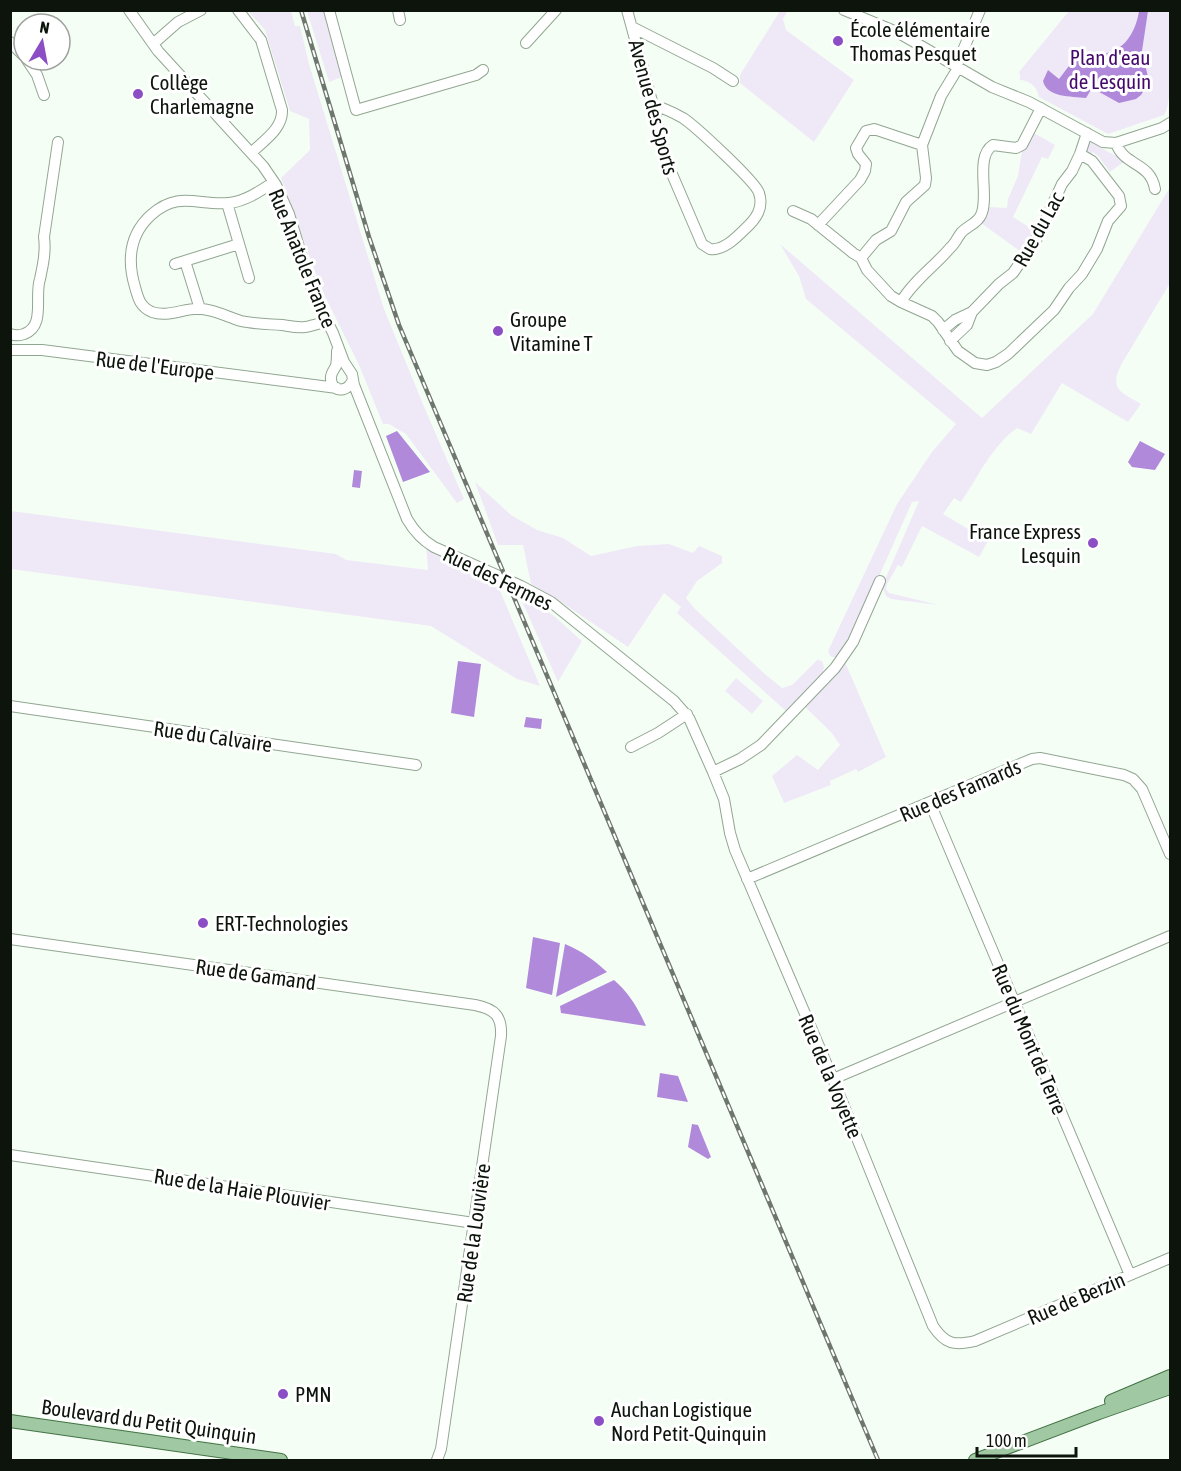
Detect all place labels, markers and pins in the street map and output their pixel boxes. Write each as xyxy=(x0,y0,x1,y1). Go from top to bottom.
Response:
place label: École élémentaire Thomas Pesquet xyxy=(850,17,990,65)
marker: École élémentaire Thomas Pesquet xyxy=(831,34,845,48)
place label: Collège Charlemagne xyxy=(150,70,254,118)
marker: Collège Charlemagne xyxy=(131,87,145,101)
place label: Groupe Vitamine T xyxy=(510,307,593,355)
marker: Groupe Vitamine T xyxy=(491,324,505,338)
place label: France Express Lesquin xyxy=(969,519,1081,567)
marker: France Express Lesquin xyxy=(1086,536,1100,550)
place label: ERT-Technologies xyxy=(215,911,348,935)
marker: ERT-Technologies xyxy=(196,916,210,930)
place label: PMN xyxy=(295,1382,332,1406)
marker: PMN xyxy=(276,1387,290,1401)
place label: Auchan Logistique Nord Petit-Quinquin xyxy=(611,1397,767,1445)
marker: Auchan Logistique Nord Petit-Quinquin xyxy=(592,1414,606,1428)

